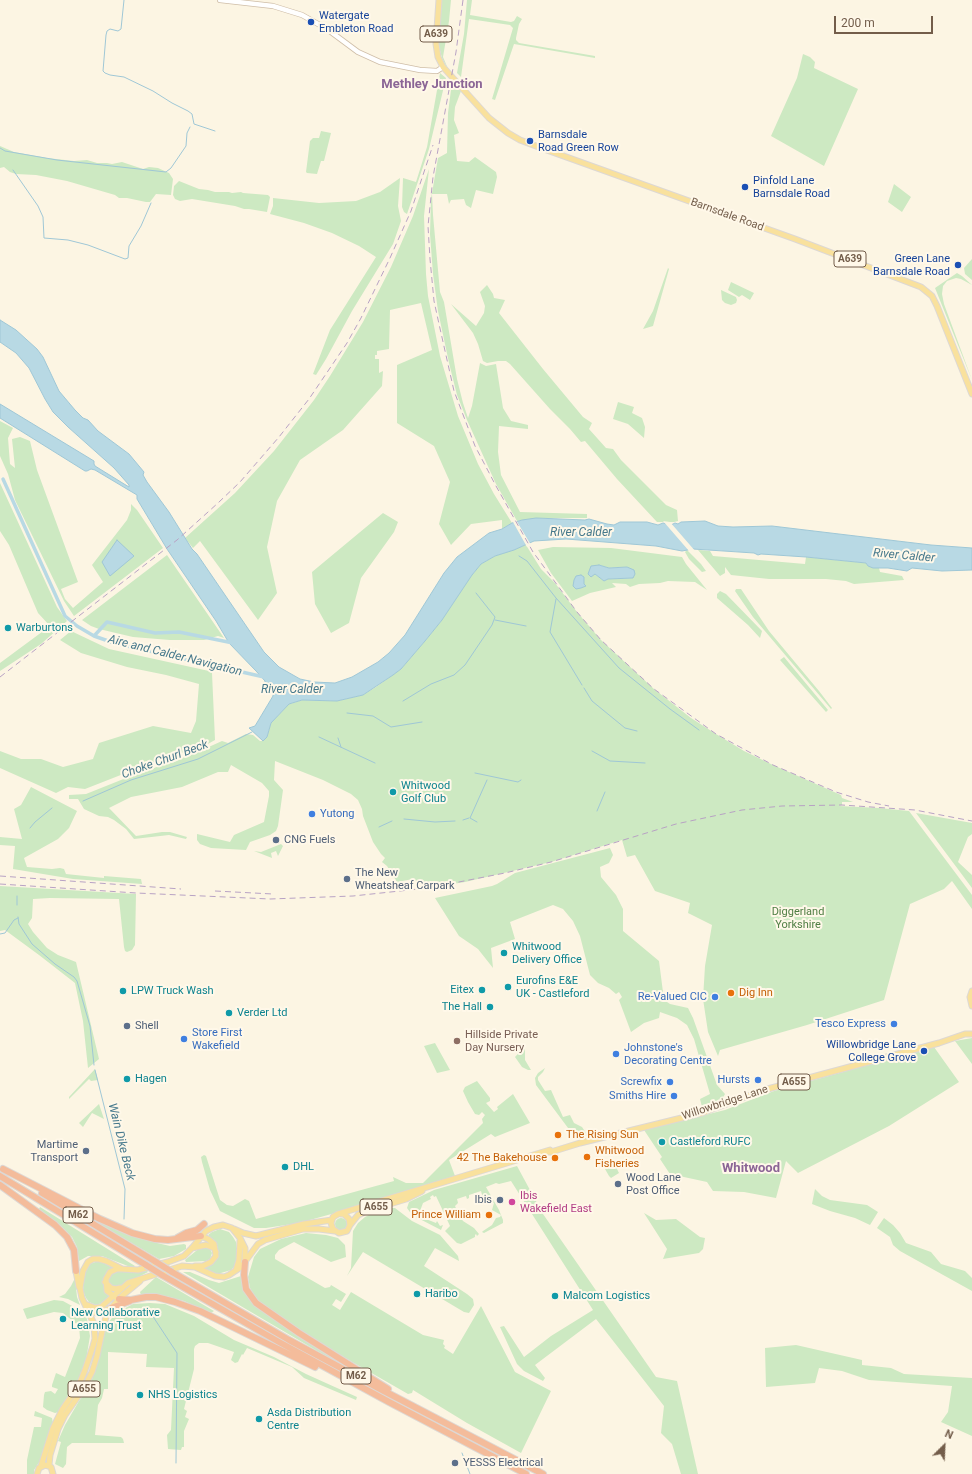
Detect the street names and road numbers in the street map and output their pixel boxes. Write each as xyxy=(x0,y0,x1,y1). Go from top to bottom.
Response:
road number: A639 xyxy=(420,26,452,42)
street label: Barnsdale Road xyxy=(689,196,765,234)
road number: A639 xyxy=(834,251,866,267)
road number: A655 xyxy=(778,1074,810,1090)
street label: Willowbridge Lane xyxy=(680,1083,770,1123)
road number: A655 xyxy=(360,1199,392,1215)
road number: M62 xyxy=(63,1207,93,1223)
road number: M62 xyxy=(341,1368,371,1384)
road number: A655 xyxy=(68,1381,100,1397)

